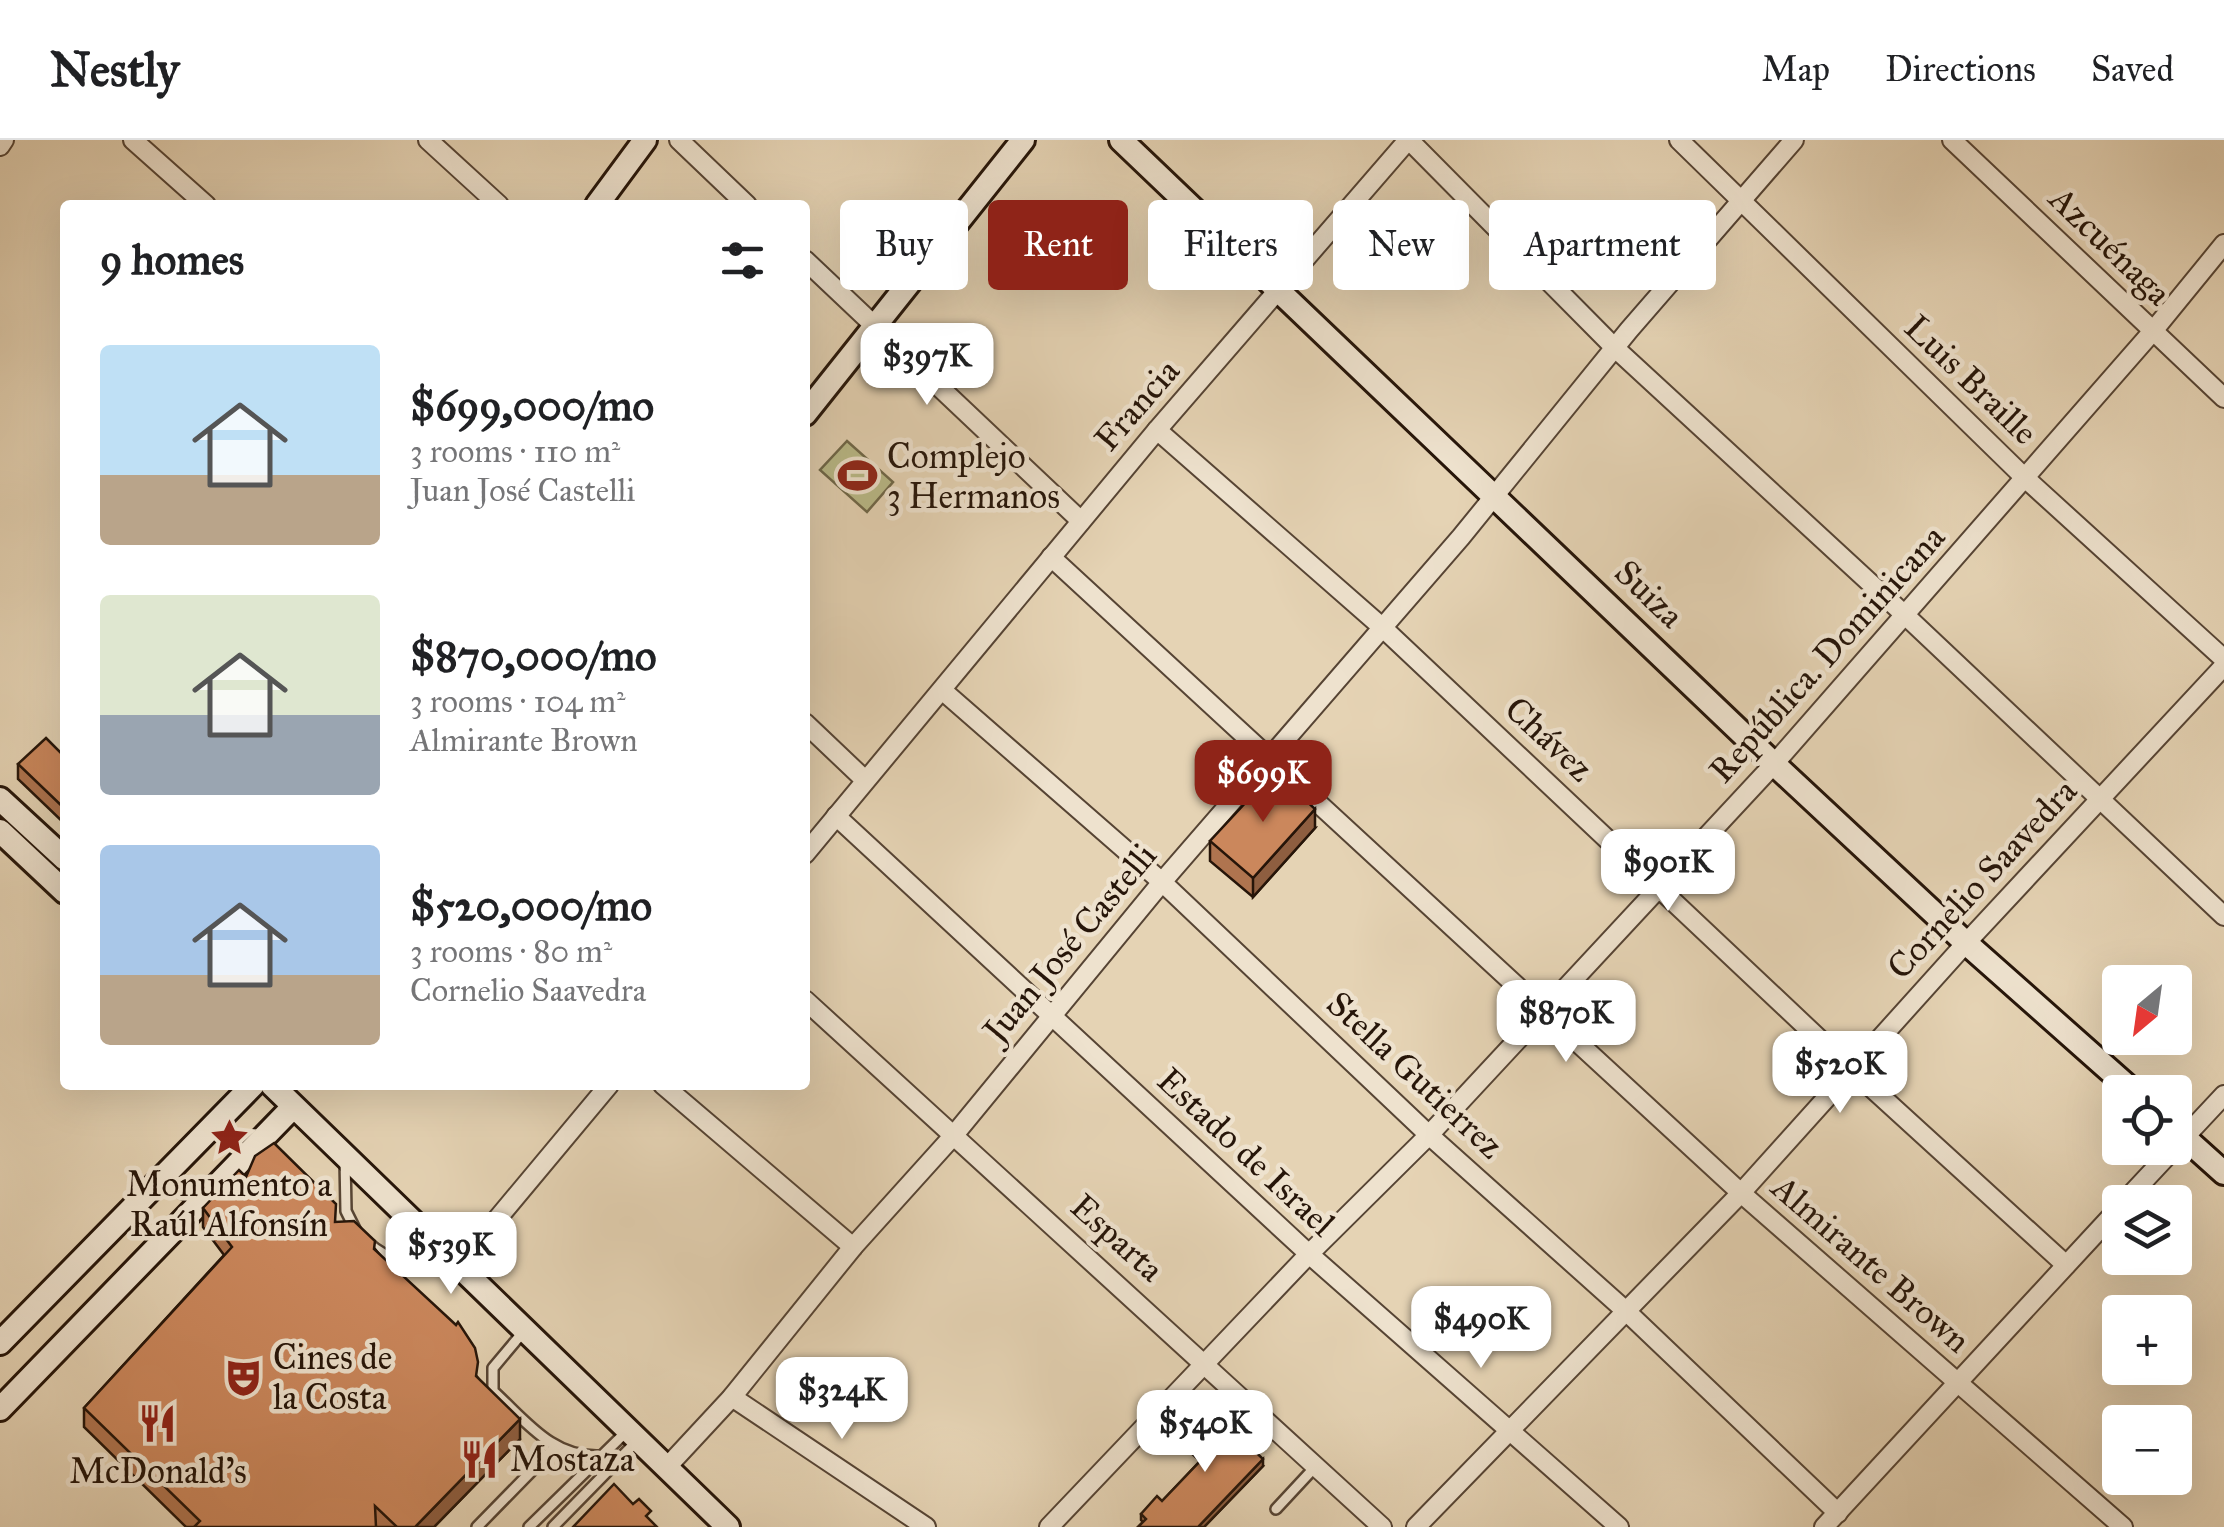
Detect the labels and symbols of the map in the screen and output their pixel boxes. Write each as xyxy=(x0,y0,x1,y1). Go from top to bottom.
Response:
street label: Azcuénaga xyxy=(2039,176,2180,315)
street label: Luis Braille xyxy=(1896,306,2046,454)
pin: $397K xyxy=(857,323,997,408)
street label: Francia xyxy=(1085,350,1189,460)
place label: Complejo 3 Hermanos xyxy=(887,435,1060,518)
sports icon: Complejo 3 Hermanos xyxy=(836,455,878,497)
street label: República. Dominicana xyxy=(1700,516,1954,792)
street label: Suiza xyxy=(1606,551,1693,637)
street label: Chávez xyxy=(1496,688,1602,790)
pin: $699K xyxy=(1193,740,1333,825)
street label: Cornelio Saavedra xyxy=(1878,770,2086,988)
pin: $901K xyxy=(1598,829,1738,914)
street label: Juan José Castelli xyxy=(972,835,1166,1054)
north arrow xyxy=(2102,965,2192,1055)
pin: $870K xyxy=(1496,980,1636,1065)
street label: Stella Gutierrez xyxy=(1318,982,1512,1168)
pin: $520K xyxy=(1770,1031,1910,1116)
street label: Estado de Israel xyxy=(1148,1059,1344,1246)
place icon: Monumento a Raúl Alfonsín xyxy=(208,1116,250,1158)
place label: Monumento a Raúl Alfonsín xyxy=(126,1163,332,1246)
street label: Almirante Brown xyxy=(1761,1165,1979,1362)
street label: Esparta xyxy=(1062,1185,1173,1291)
pin: $539K xyxy=(381,1212,521,1297)
pin: $490K xyxy=(1411,1286,1551,1371)
place label: Cines de la Costa xyxy=(273,1336,392,1419)
theatre icon: Cines de la Costa xyxy=(222,1356,264,1398)
pin: $324K xyxy=(772,1357,912,1442)
pin: $540K xyxy=(1135,1390,1275,1475)
restaurant icon: McDonald's xyxy=(137,1403,179,1445)
restaurant icon: Mostaza xyxy=(459,1438,501,1480)
place label: Mostaza xyxy=(510,1438,635,1481)
place label: McDonald's xyxy=(69,1450,247,1493)

